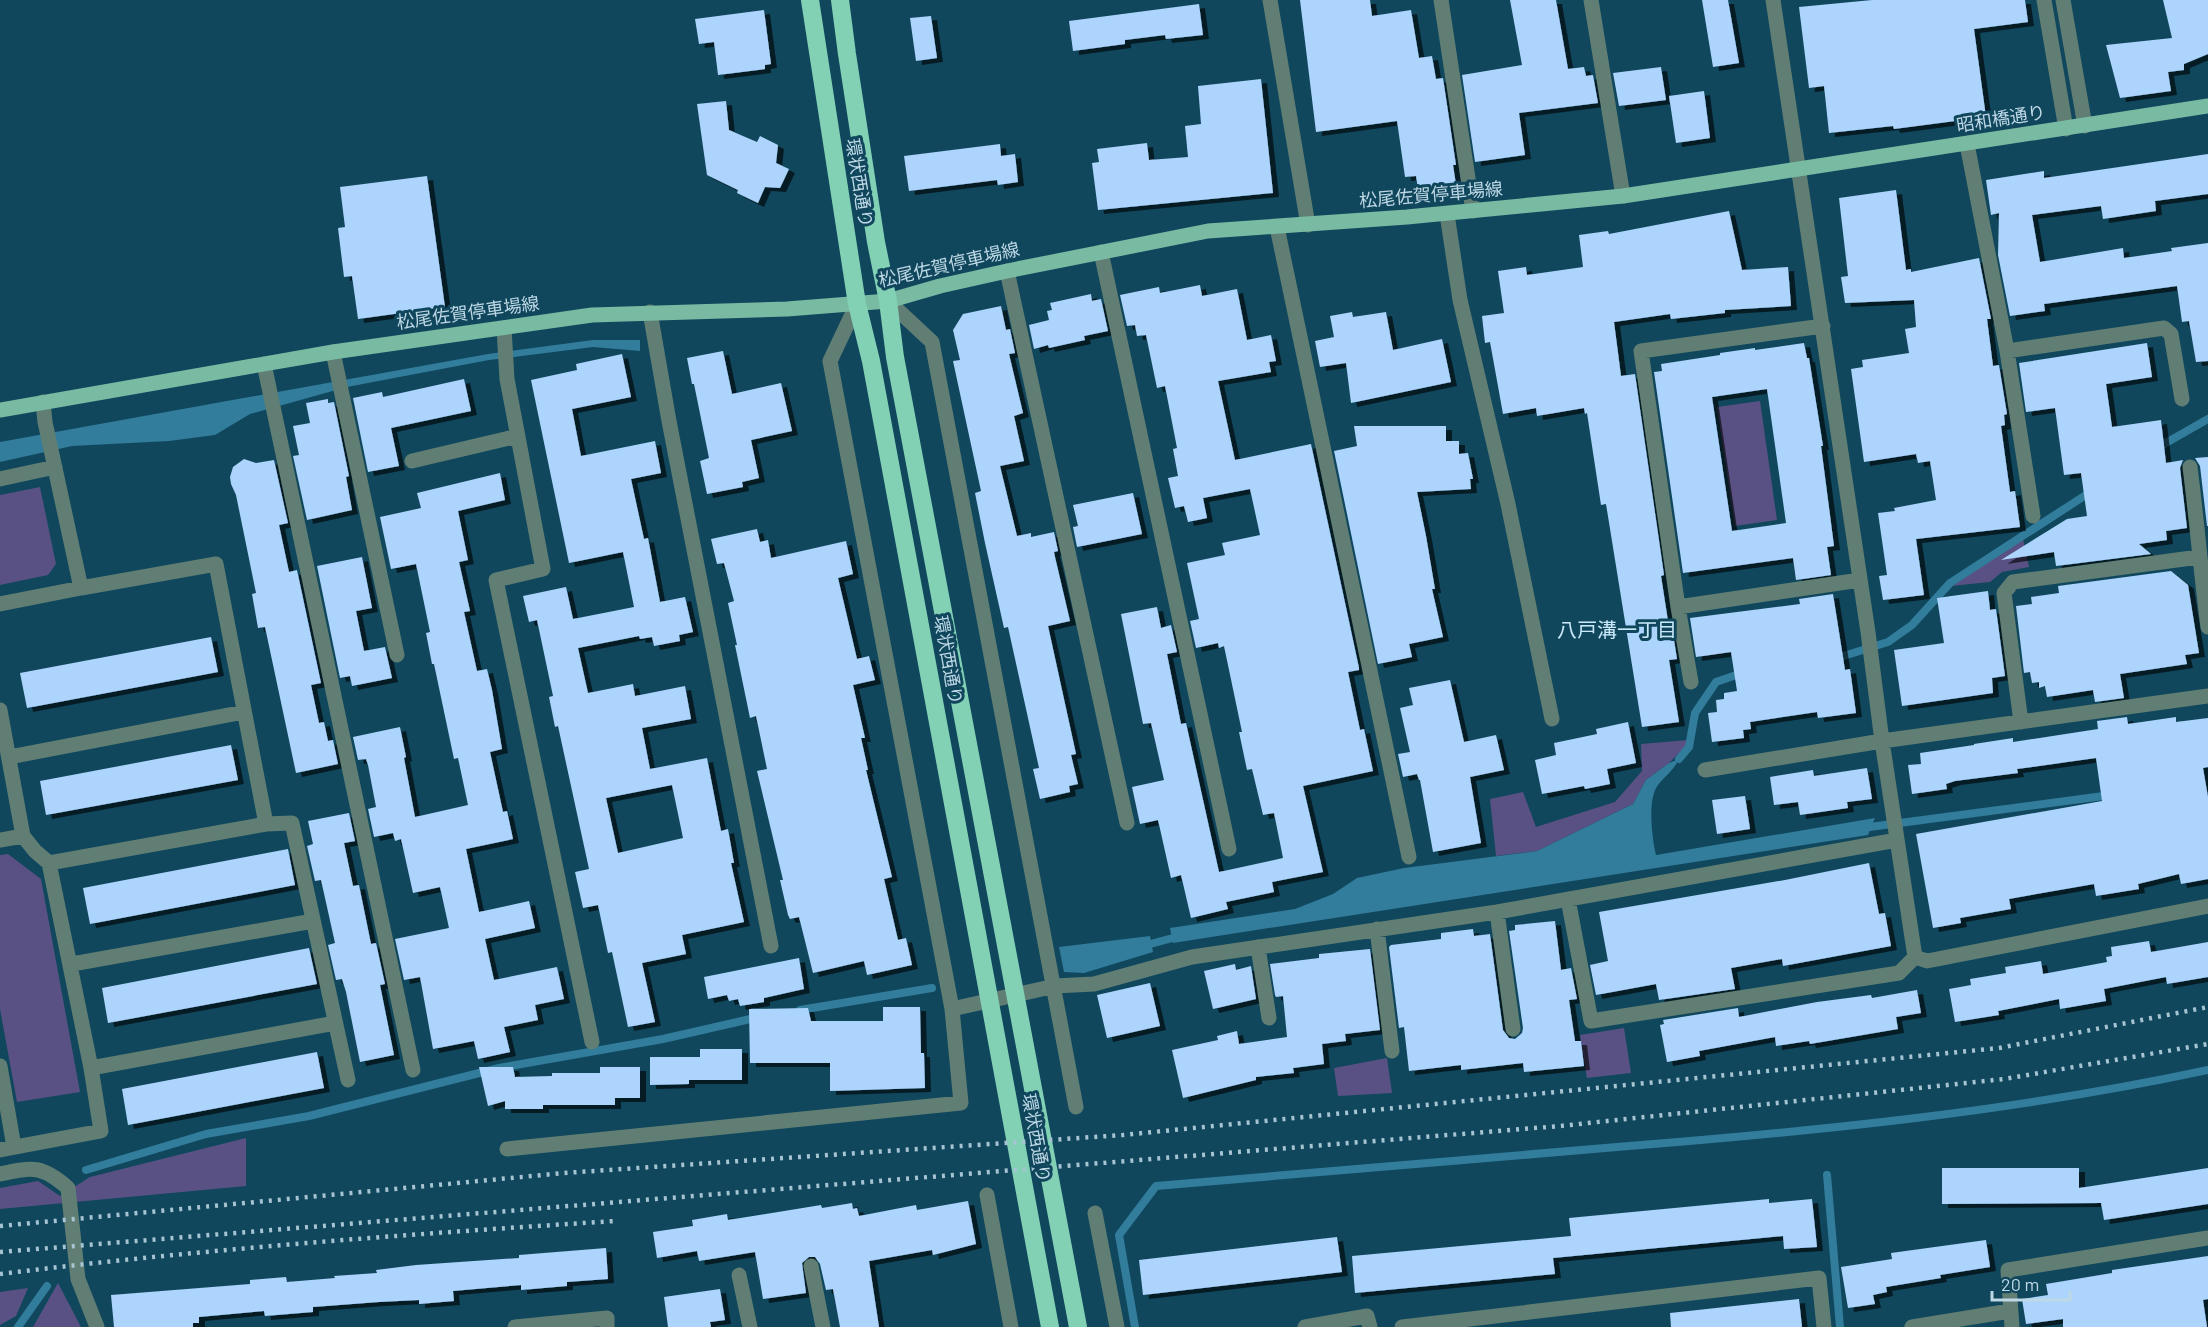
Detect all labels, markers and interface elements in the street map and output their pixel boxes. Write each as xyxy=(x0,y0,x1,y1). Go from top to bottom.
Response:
street label: 昭和橋通り xyxy=(1955,100,2047,136)
street label: 環状西通り xyxy=(842,137,878,229)
street label: 松尾佐賀停車場線 xyxy=(1358,177,1504,211)
street label: 松尾佐賀停車場線 xyxy=(876,237,1021,291)
street label: 松尾佐賀停車場線 xyxy=(395,291,541,333)
street label: 環状西通り xyxy=(930,614,968,706)
district label: 八戸溝一丁目 xyxy=(1557,617,1677,641)
street label: 環状西通り xyxy=(1018,1092,1056,1184)
scale bar xyxy=(1992,1264,2070,1302)
text: 20 m xyxy=(2001,1273,2039,1295)

